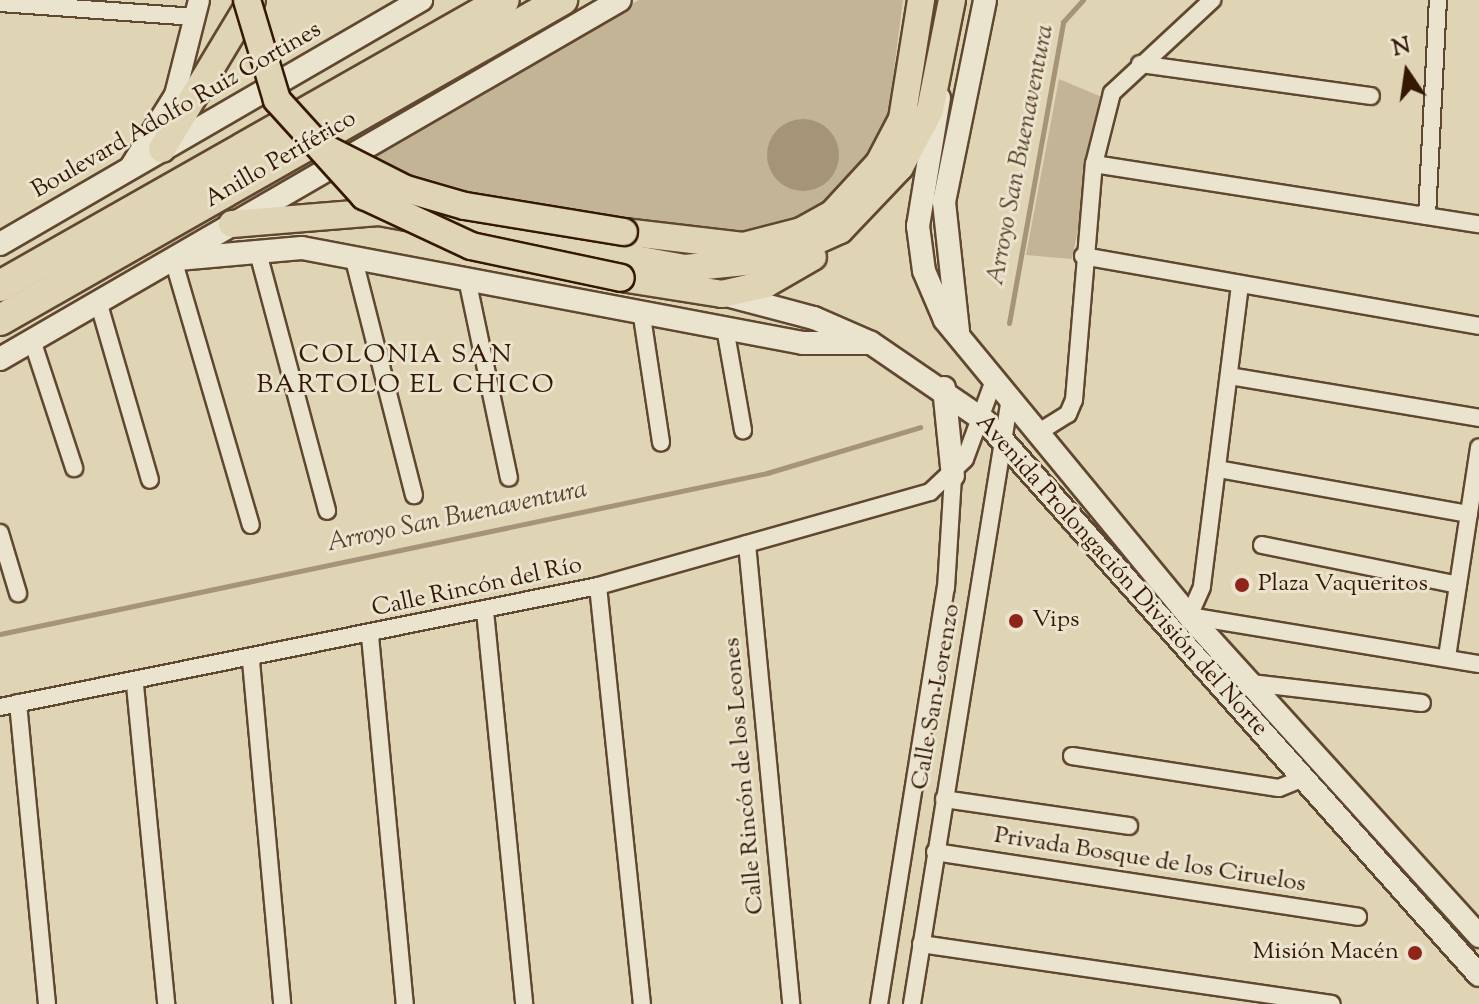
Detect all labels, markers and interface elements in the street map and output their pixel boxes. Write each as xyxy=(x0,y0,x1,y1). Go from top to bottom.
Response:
street label: Boulevard Adolfo Ruiz Cortines xyxy=(27,16,327,206)
water label: Arroyo San Buenaventura xyxy=(980,22,1062,288)
text: N xyxy=(1389,31,1414,66)
north arrow xyxy=(1367,32,1447,112)
street label: Anillo Periférico xyxy=(200,105,362,215)
district label: COLONIA SAN BARTOLO EL CHICO xyxy=(256,340,556,402)
street label: Avenida Prolongación División del Norte xyxy=(969,409,1273,743)
water label: Arroyo San Buenaventura xyxy=(324,474,590,560)
street label: Calle Rincón del Río xyxy=(369,552,585,624)
place label: Plaza Vaqueritos xyxy=(1258,571,1428,599)
marker: Plaza Vaqueritos xyxy=(1233,576,1251,594)
street label: Calle San Lorenzo xyxy=(906,602,968,792)
place label: Vips xyxy=(1032,607,1079,635)
marker: Vips xyxy=(1007,612,1025,630)
street label: Calle Rincón de los Leones xyxy=(719,636,771,916)
street label: Privada Bosque de los Ciruelos xyxy=(992,822,1308,900)
place label: Misión Macén xyxy=(1253,939,1399,967)
marker: Misión Macén xyxy=(1406,944,1424,962)

